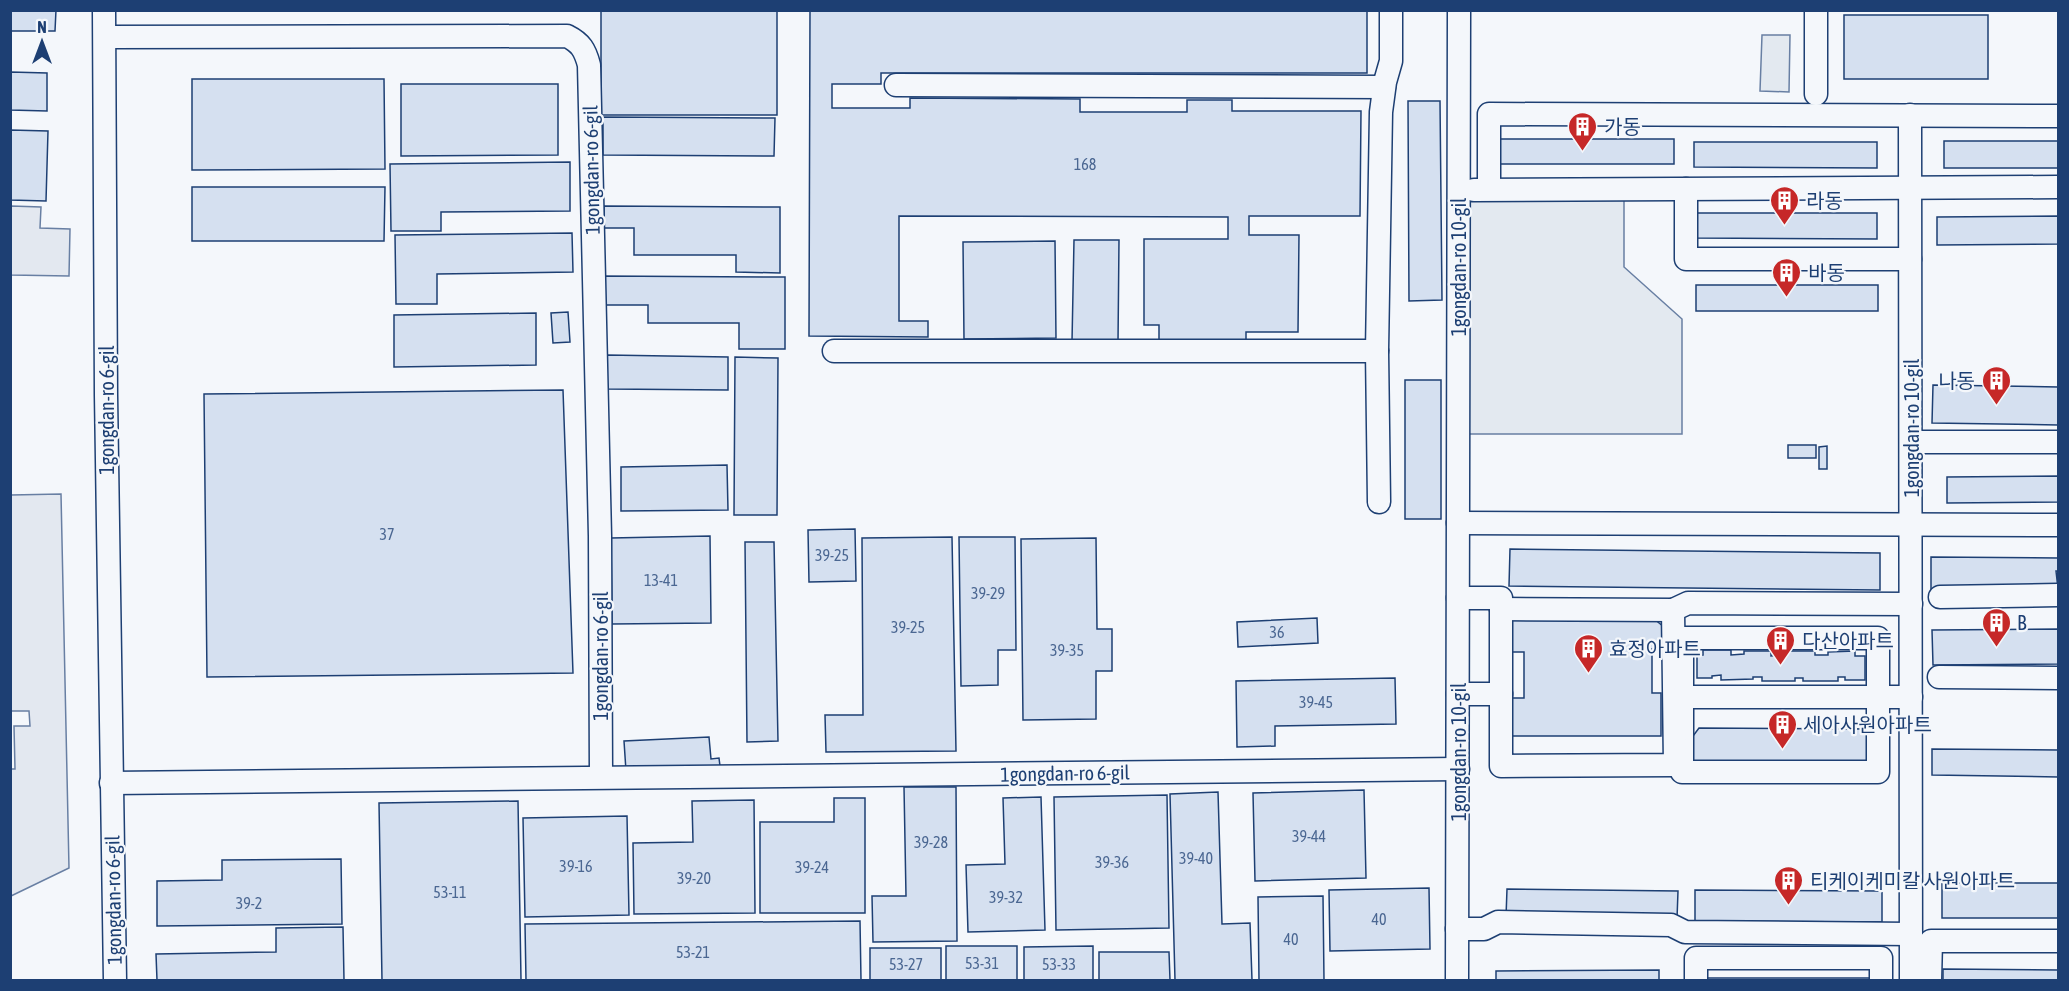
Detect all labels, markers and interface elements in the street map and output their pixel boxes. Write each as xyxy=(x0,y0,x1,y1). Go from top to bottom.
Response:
north arrow xyxy=(12,12,72,72)
text: N xyxy=(37,18,47,36)
street label: 1gongdan-ro 6-gil xyxy=(578,104,604,235)
building icon: 가동 xyxy=(1567,110,1599,152)
place label: 가동 xyxy=(1604,115,1641,138)
house number: 168 xyxy=(1074,155,1096,173)
building icon: 라동 xyxy=(1769,184,1801,226)
place label: 라동 xyxy=(1806,189,1843,212)
street label: 1gongdan-ro 10-gil xyxy=(1447,197,1470,336)
building icon: 바동 xyxy=(1771,256,1803,298)
place label: 바동 xyxy=(1808,261,1845,284)
street label: 1gongdan-ro 6-gil xyxy=(95,345,118,475)
street label: 1gongdan-ro 10-gil xyxy=(1900,358,1923,497)
building icon: 나동 xyxy=(1980,364,2012,406)
place label: 나동 xyxy=(1938,369,1975,392)
house number: 37 xyxy=(379,525,395,543)
house number: 39-25 xyxy=(815,546,849,564)
house number: 13-41 xyxy=(644,571,678,589)
house number: 39-29 xyxy=(971,584,1005,602)
street label: 1gongdan-ro 6-gil xyxy=(589,591,612,721)
building icon: B xyxy=(1980,606,2012,648)
place label: B xyxy=(2017,611,2027,634)
house number: 39-25 xyxy=(891,618,925,636)
house number: 36 xyxy=(1269,623,1285,641)
building icon: 다산아파트 xyxy=(1765,624,1797,666)
place label: 다산아파트 xyxy=(1802,629,1894,652)
building icon: 효정아파트 xyxy=(1572,632,1604,674)
place label: 효정아파트 xyxy=(1609,637,1701,660)
house number: 39-35 xyxy=(1050,641,1084,659)
street label: 1gongdan-ro 10-gil xyxy=(1447,682,1470,821)
house number: 39-45 xyxy=(1299,693,1333,711)
building icon: 세아사원아파트 xyxy=(1766,708,1798,750)
place label: 세아사원아파트 xyxy=(1803,713,1932,736)
street label: 1gongdan-ro 6-gil xyxy=(1000,760,1131,786)
house number: 39-44 xyxy=(1292,827,1326,845)
house number: 39-28 xyxy=(914,833,948,851)
street label: 1gongdan-ro 6-gil xyxy=(100,834,126,965)
house number: 39-40 xyxy=(1179,849,1213,867)
house number: 39-36 xyxy=(1095,853,1129,871)
house number: 39-16 xyxy=(559,857,593,875)
house number: 39-24 xyxy=(795,858,829,876)
building icon: 티케이케미칼 사원아파트 xyxy=(1773,864,1805,906)
house number: 39-20 xyxy=(677,869,711,887)
place label: 티케이케미칼 사원아파트 xyxy=(1810,869,2015,892)
house number: 53-11 xyxy=(433,883,467,901)
house number: 39-32 xyxy=(989,888,1023,906)
house number: 39-2 xyxy=(236,894,262,912)
house number: 40 xyxy=(1371,910,1387,928)
house number: 40 xyxy=(1283,930,1299,948)
house number: 53-21 xyxy=(676,943,710,961)
house number: 53-31 xyxy=(965,954,999,972)
house number: 53-27 xyxy=(889,955,923,973)
house number: 53-33 xyxy=(1042,955,1076,973)

